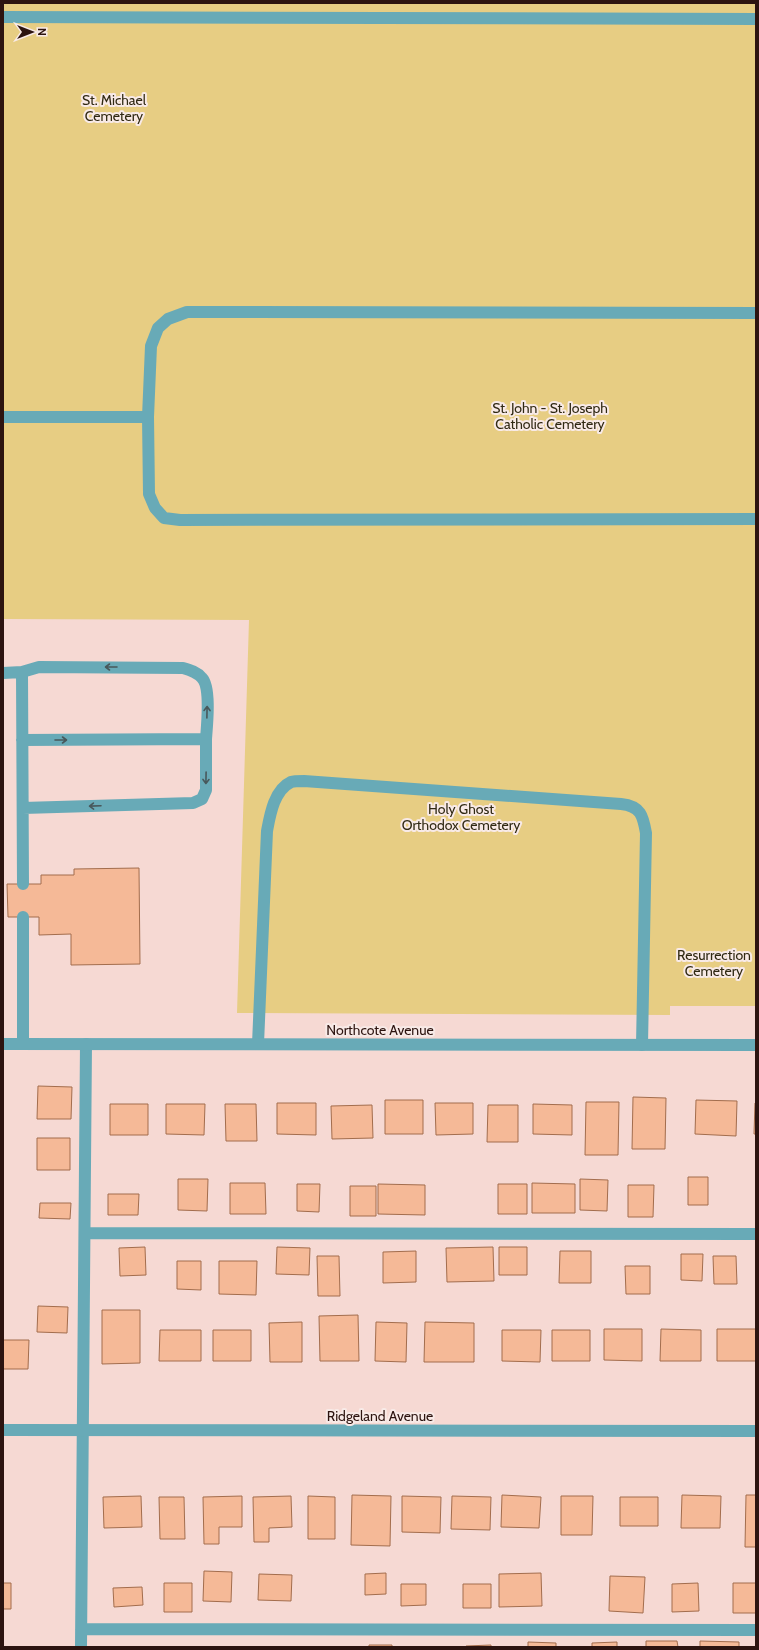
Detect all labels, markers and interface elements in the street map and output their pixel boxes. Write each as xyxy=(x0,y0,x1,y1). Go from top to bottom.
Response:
north arrow xyxy=(12,12,52,52)
text: N xyxy=(35,28,49,36)
park label: St. Michael Cemetery xyxy=(82,91,147,125)
park label: St. John - St. Joseph Catholic Cemetery xyxy=(492,399,608,433)
one-way arrow xyxy=(105,663,118,671)
one-way arrow xyxy=(203,706,211,719)
one-way arrow xyxy=(54,736,67,744)
one-way arrow xyxy=(202,771,210,784)
park label: Holy Ghost Orthodox Cemetery xyxy=(402,800,520,834)
one-way arrow xyxy=(89,802,102,810)
park label: Resurrection Cemetery xyxy=(677,946,751,980)
street label: Northcote Avenue xyxy=(326,1021,434,1039)
street label: Ridgeland Avenue xyxy=(327,1407,433,1425)

